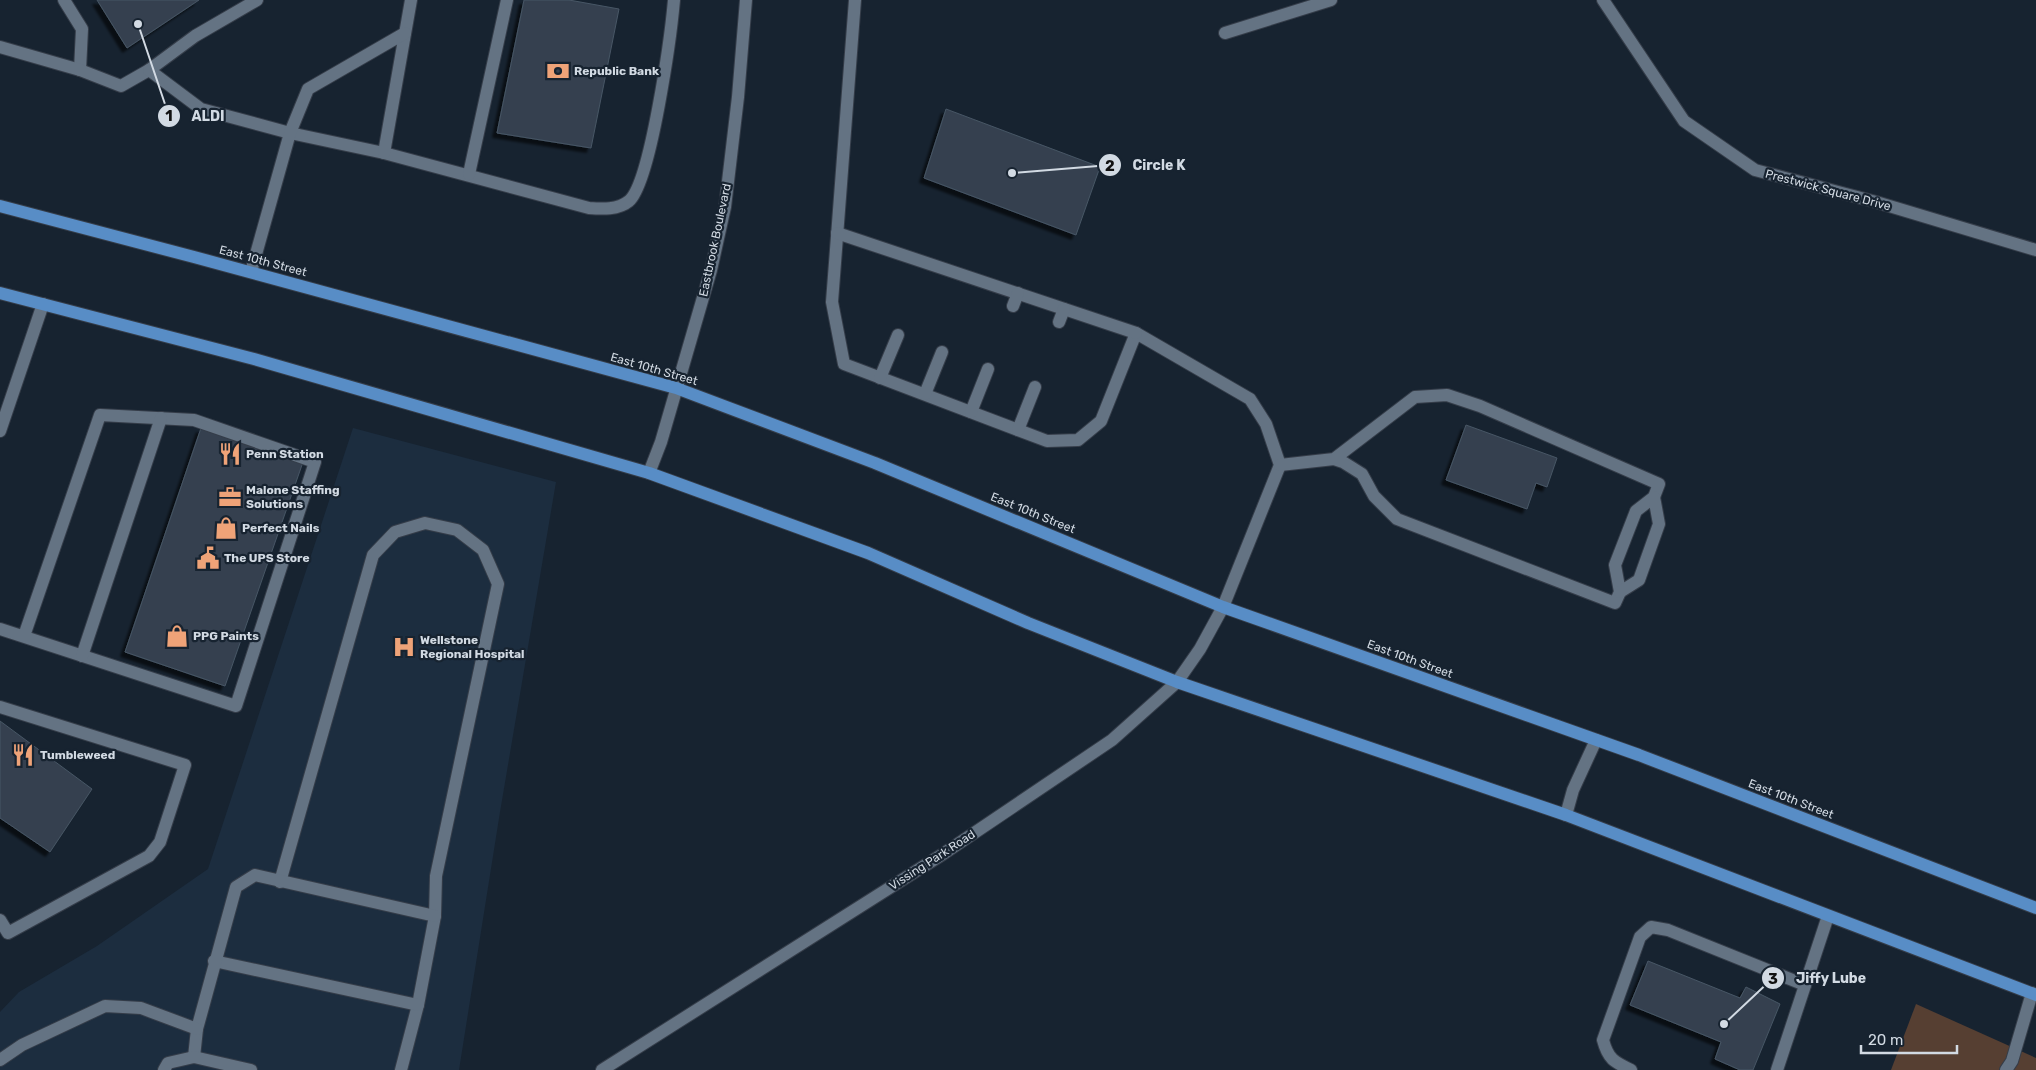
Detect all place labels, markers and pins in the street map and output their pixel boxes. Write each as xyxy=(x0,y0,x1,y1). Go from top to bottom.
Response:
bank icon: Republic Bank xyxy=(545,58,571,84)
place label: Republic Bank xyxy=(574,64,659,78)
callout: ALDI xyxy=(157,101,235,130)
callout: Circle K xyxy=(1098,151,1196,180)
restaurant icon: Penn Station xyxy=(217,441,243,467)
place label: Penn Station xyxy=(246,447,324,461)
place label: Malone Staffing Solutions xyxy=(246,483,340,511)
office icon: Malone Staffing Solutions xyxy=(217,484,243,510)
shop icon: Perfect Nails xyxy=(213,515,239,541)
place label: Perfect Nails xyxy=(242,521,320,535)
public building icon: The UPS Store xyxy=(195,545,221,571)
place label: The UPS Store xyxy=(224,551,310,565)
shop icon: PPG Paints xyxy=(164,623,190,649)
place label: PPG Paints xyxy=(193,629,259,643)
place label: Wellstone Regional Hospital xyxy=(420,633,525,661)
hospital icon: Wellstone Regional Hospital xyxy=(391,634,417,660)
restaurant icon: Tumbleweed xyxy=(10,742,36,768)
place label: Tumbleweed xyxy=(40,748,115,762)
callout: Jiffy Lube xyxy=(1761,964,1876,993)

